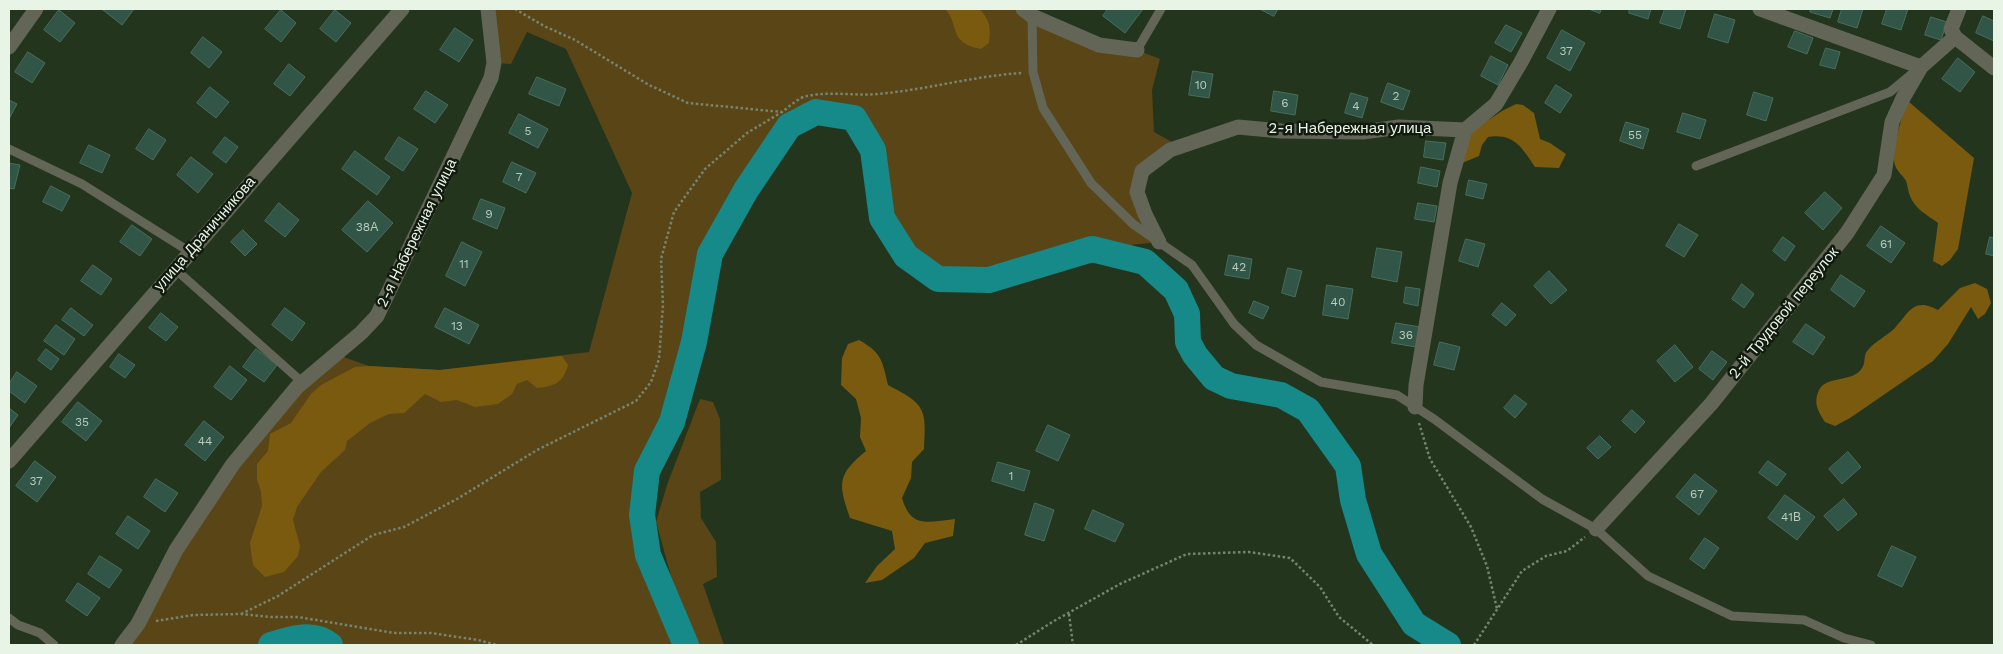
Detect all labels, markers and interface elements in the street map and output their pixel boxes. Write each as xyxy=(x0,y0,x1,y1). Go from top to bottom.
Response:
house number: 37 xyxy=(1559,44,1573,58)
house number: 10 xyxy=(1195,78,1207,92)
house number: 2 xyxy=(1393,89,1399,103)
house number: 6 xyxy=(1281,96,1289,110)
house number: 4 xyxy=(1352,99,1360,113)
street label: 2-я Набережная улица xyxy=(1269,120,1431,138)
house number: 5 xyxy=(525,124,531,138)
house number: 55 xyxy=(1628,128,1642,142)
street label: 2-я Набережная улица xyxy=(373,156,461,310)
house number: 7 xyxy=(516,170,522,184)
street label: улица Драничникова xyxy=(150,173,260,295)
house number: 9 xyxy=(485,207,493,221)
house number: 38А xyxy=(356,220,378,234)
house number: 61 xyxy=(1880,237,1892,251)
street label: 2-й Трудовой переулок xyxy=(1725,244,1843,382)
house number: 11 xyxy=(459,257,469,271)
house number: 42 xyxy=(1232,260,1246,274)
house number: 40 xyxy=(1331,295,1345,309)
house number: 13 xyxy=(451,319,463,333)
house number: 36 xyxy=(1399,328,1413,342)
house number: 35 xyxy=(75,415,89,429)
house number: 44 xyxy=(198,434,212,448)
house number: 1 xyxy=(1009,469,1013,483)
house number: 37 xyxy=(29,474,43,488)
house number: 67 xyxy=(1690,487,1704,501)
house number: 41В xyxy=(1781,510,1801,524)

